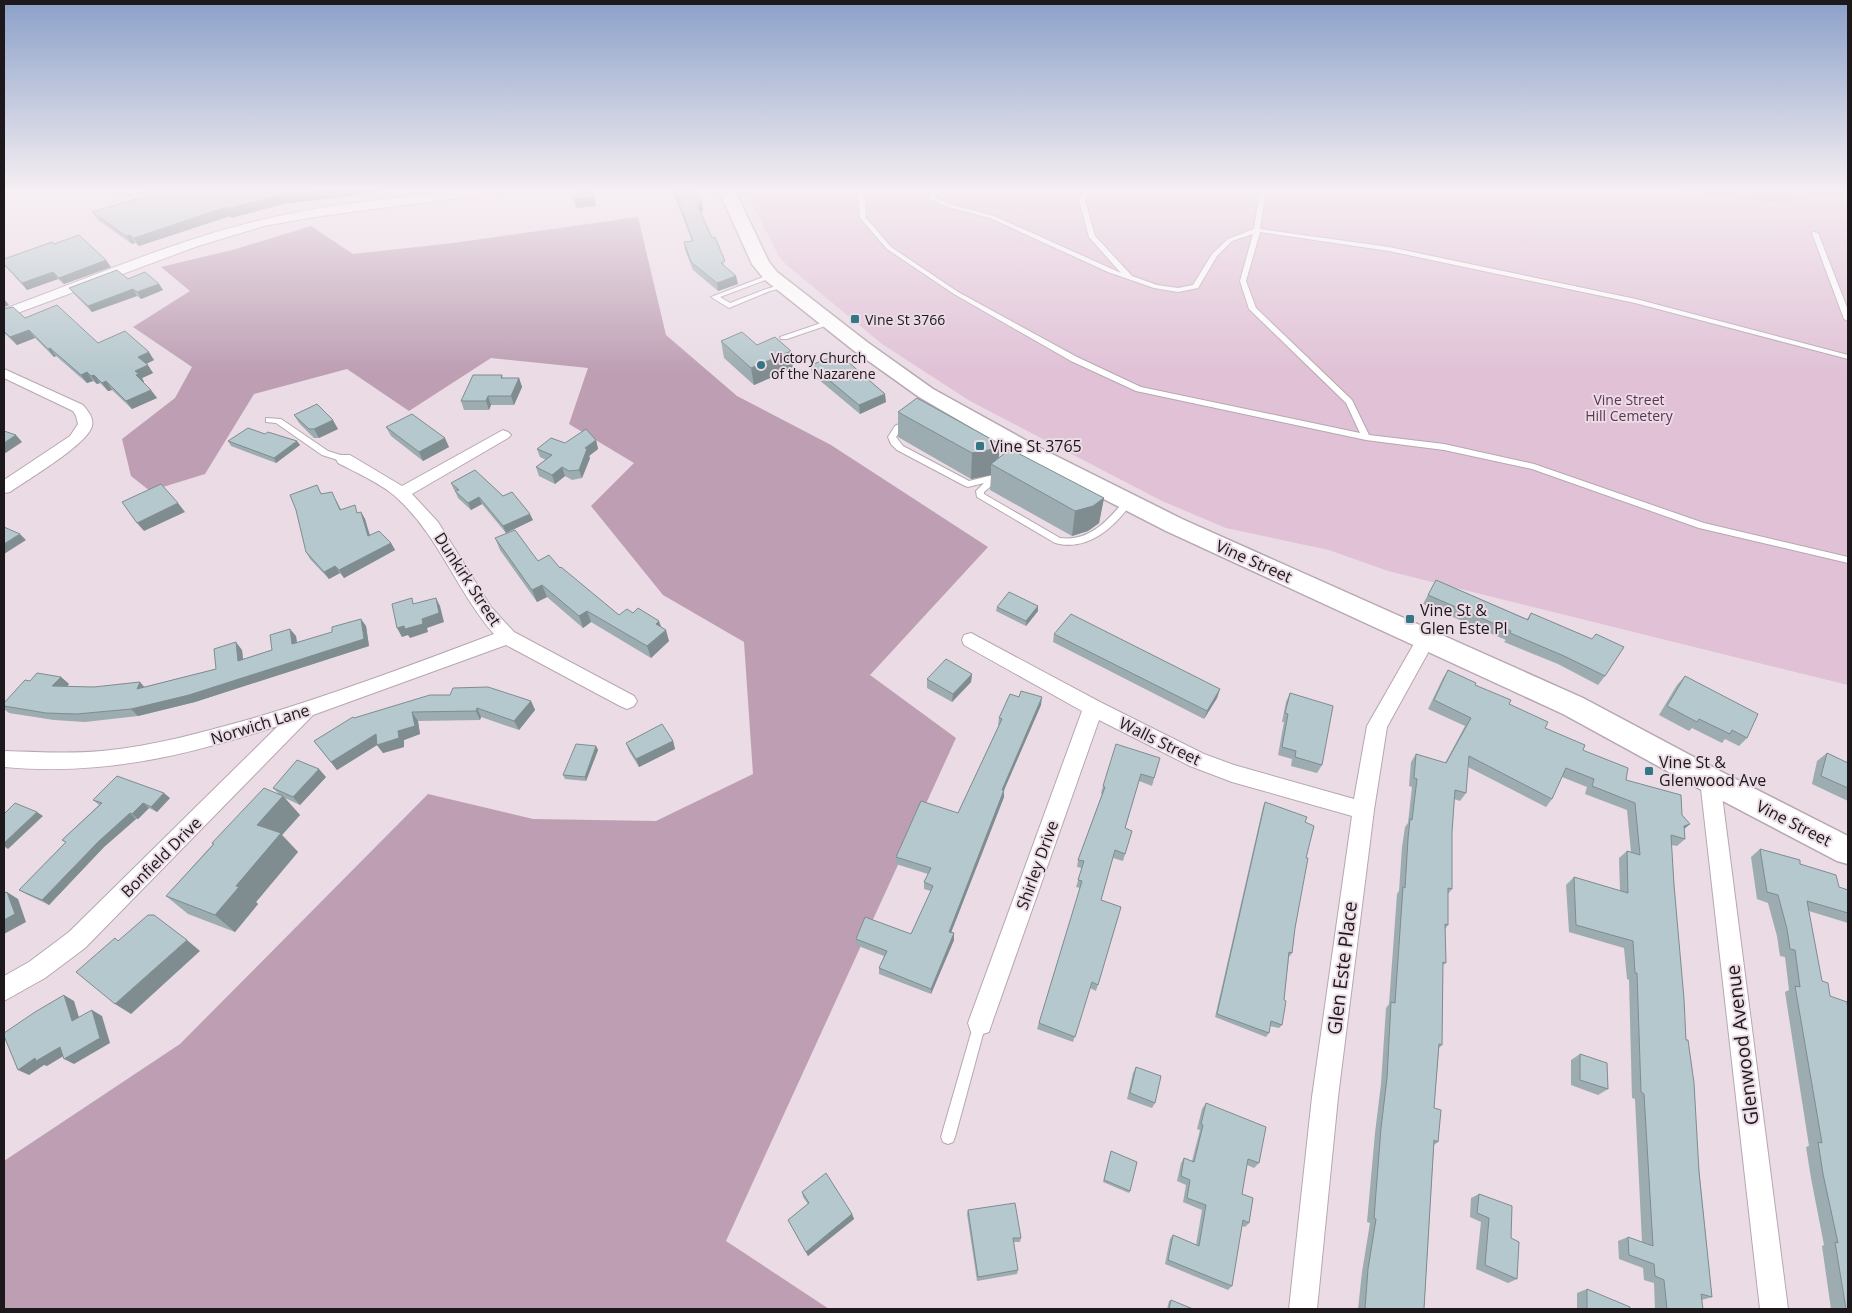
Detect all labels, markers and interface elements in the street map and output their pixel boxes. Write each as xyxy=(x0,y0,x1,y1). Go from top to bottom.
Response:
place label: Vine St 3766 xyxy=(865,310,945,329)
marker: Vine St 3766 xyxy=(849,313,861,325)
place label: Victory Church of the Nazarene xyxy=(771,348,876,383)
marker: Victory Church of the Nazarene xyxy=(755,359,767,371)
park label: Vine Street Hill Cemetery xyxy=(1585,390,1674,425)
place label: Vine St 3765 xyxy=(990,435,1082,457)
marker: Vine St 3765 xyxy=(974,440,986,452)
street label: Dunkirk Street xyxy=(430,528,507,630)
street label: Vine Street xyxy=(1212,534,1296,588)
place label: Vine St & Glen Este Pl xyxy=(1420,599,1508,639)
marker: Vine St & Glen Este Pl xyxy=(1404,613,1416,625)
street label: Norwich Lane xyxy=(208,699,312,749)
street label: Walls Street xyxy=(1116,712,1205,770)
place label: Vine St & Glenwood Ave xyxy=(1659,751,1766,791)
marker: Vine St & Glenwood Ave xyxy=(1643,765,1655,777)
street label: Vine Street xyxy=(1753,795,1835,851)
street label: Bonfield Drive xyxy=(116,812,206,902)
street label: Shirley Drive xyxy=(1011,817,1063,913)
street label: Glen Este Place xyxy=(1321,900,1363,1036)
street label: Glenwood Avenue xyxy=(1719,963,1765,1127)

